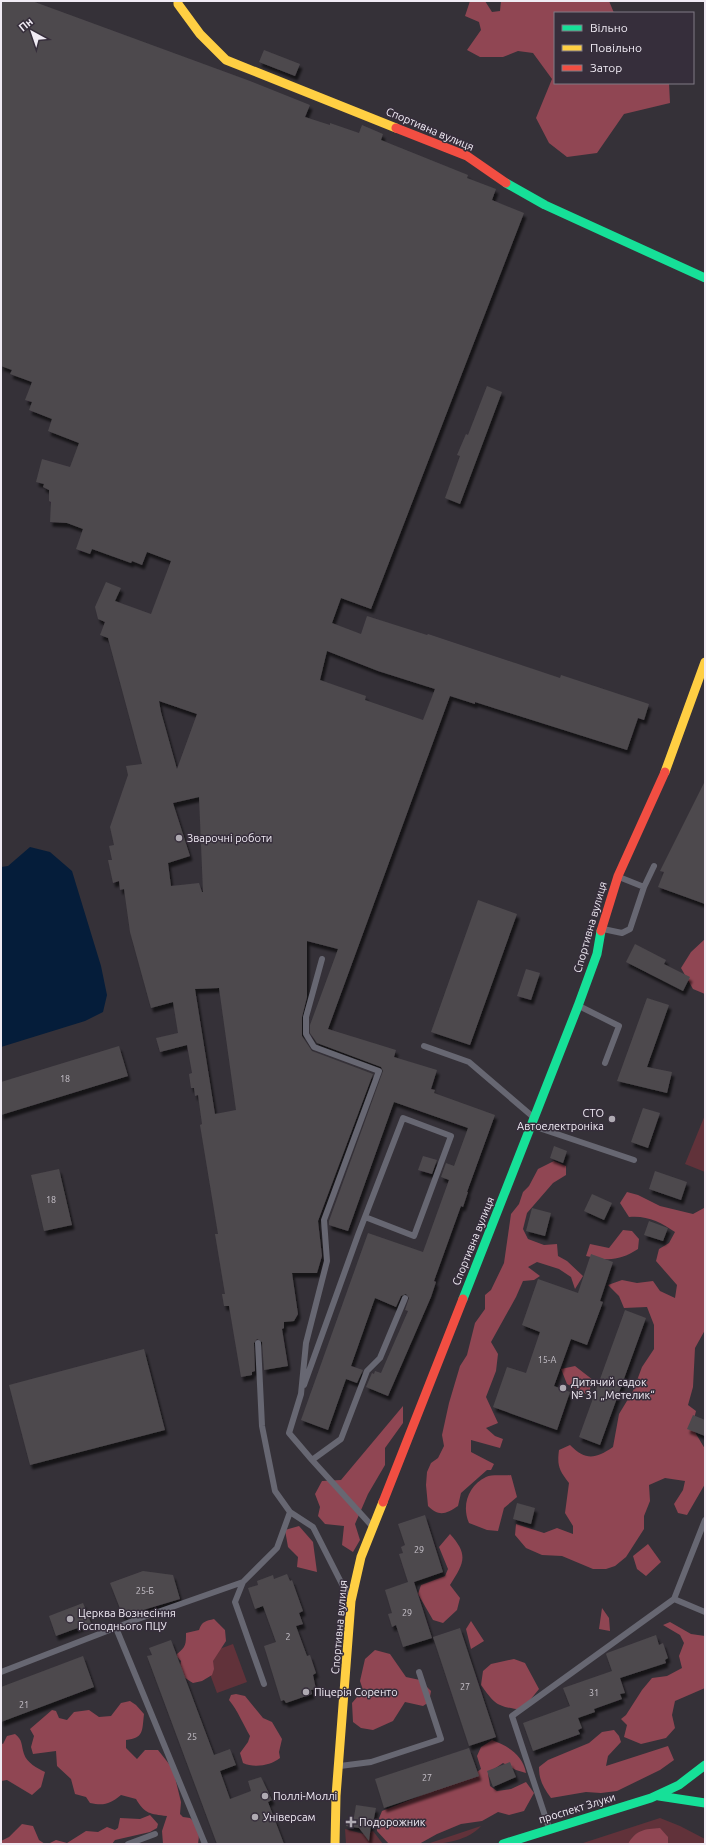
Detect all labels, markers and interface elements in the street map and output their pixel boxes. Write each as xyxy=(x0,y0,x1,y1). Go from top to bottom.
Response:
north arrow xyxy=(12,12,52,52)
legend xyxy=(554,12,694,84)
text: Пн xyxy=(16,15,35,34)
text: Вільно xyxy=(590,21,628,34)
text: Повільно xyxy=(590,41,642,54)
text: Затор xyxy=(590,61,622,74)
street label: Спортивна вулиця xyxy=(384,105,476,153)
place label: Зварочні роботи xyxy=(187,832,272,844)
marker: Зварочні роботи xyxy=(174,833,184,843)
street label: Спортивна вулиця xyxy=(571,880,609,974)
house number: 18 xyxy=(60,1074,70,1084)
place label: СТО Автоелектроніка xyxy=(517,1107,604,1132)
marker: СТО Автоелектроніка xyxy=(607,1114,617,1124)
house number: 18 xyxy=(46,1195,56,1205)
street label: Спортивна вулиця xyxy=(450,1195,496,1287)
house number: 15-А xyxy=(538,1355,556,1365)
place label: Дитячий садок № 31 „Метелик“ xyxy=(571,1376,655,1401)
marker: Дитячий садок № 31 „Метелик“ xyxy=(558,1383,568,1393)
house number: 29 xyxy=(414,1545,424,1555)
street label: Спортивна вулиця xyxy=(329,1579,349,1675)
house number: 25-Б xyxy=(136,1586,155,1596)
place label: Церква Вознесіння Господнього ПЦУ xyxy=(78,1607,176,1632)
house number: 29 xyxy=(402,1608,412,1618)
marker: Церква Вознесіння Господнього ПЦУ xyxy=(65,1614,75,1624)
house number: 2 xyxy=(285,1632,291,1642)
house number: 27 xyxy=(460,1682,470,1692)
place label: Піцерія Соренто xyxy=(314,1686,398,1698)
marker: Піцерія Соренто xyxy=(301,1687,311,1697)
house number: 31 xyxy=(589,1688,599,1698)
house number: 21 xyxy=(19,1700,29,1710)
house number: 25 xyxy=(187,1732,197,1742)
house number: 27 xyxy=(422,1773,432,1783)
place label: Поллі-Моллі xyxy=(273,1790,337,1802)
marker: Поллі-Моллі xyxy=(260,1791,270,1801)
street label: проспект Злуки xyxy=(537,1791,617,1825)
place label: Універсам xyxy=(263,1811,316,1823)
marker: Універсам xyxy=(250,1812,260,1822)
place label: Подорожник xyxy=(359,1816,426,1828)
marker: Подорожник xyxy=(346,1817,356,1827)

